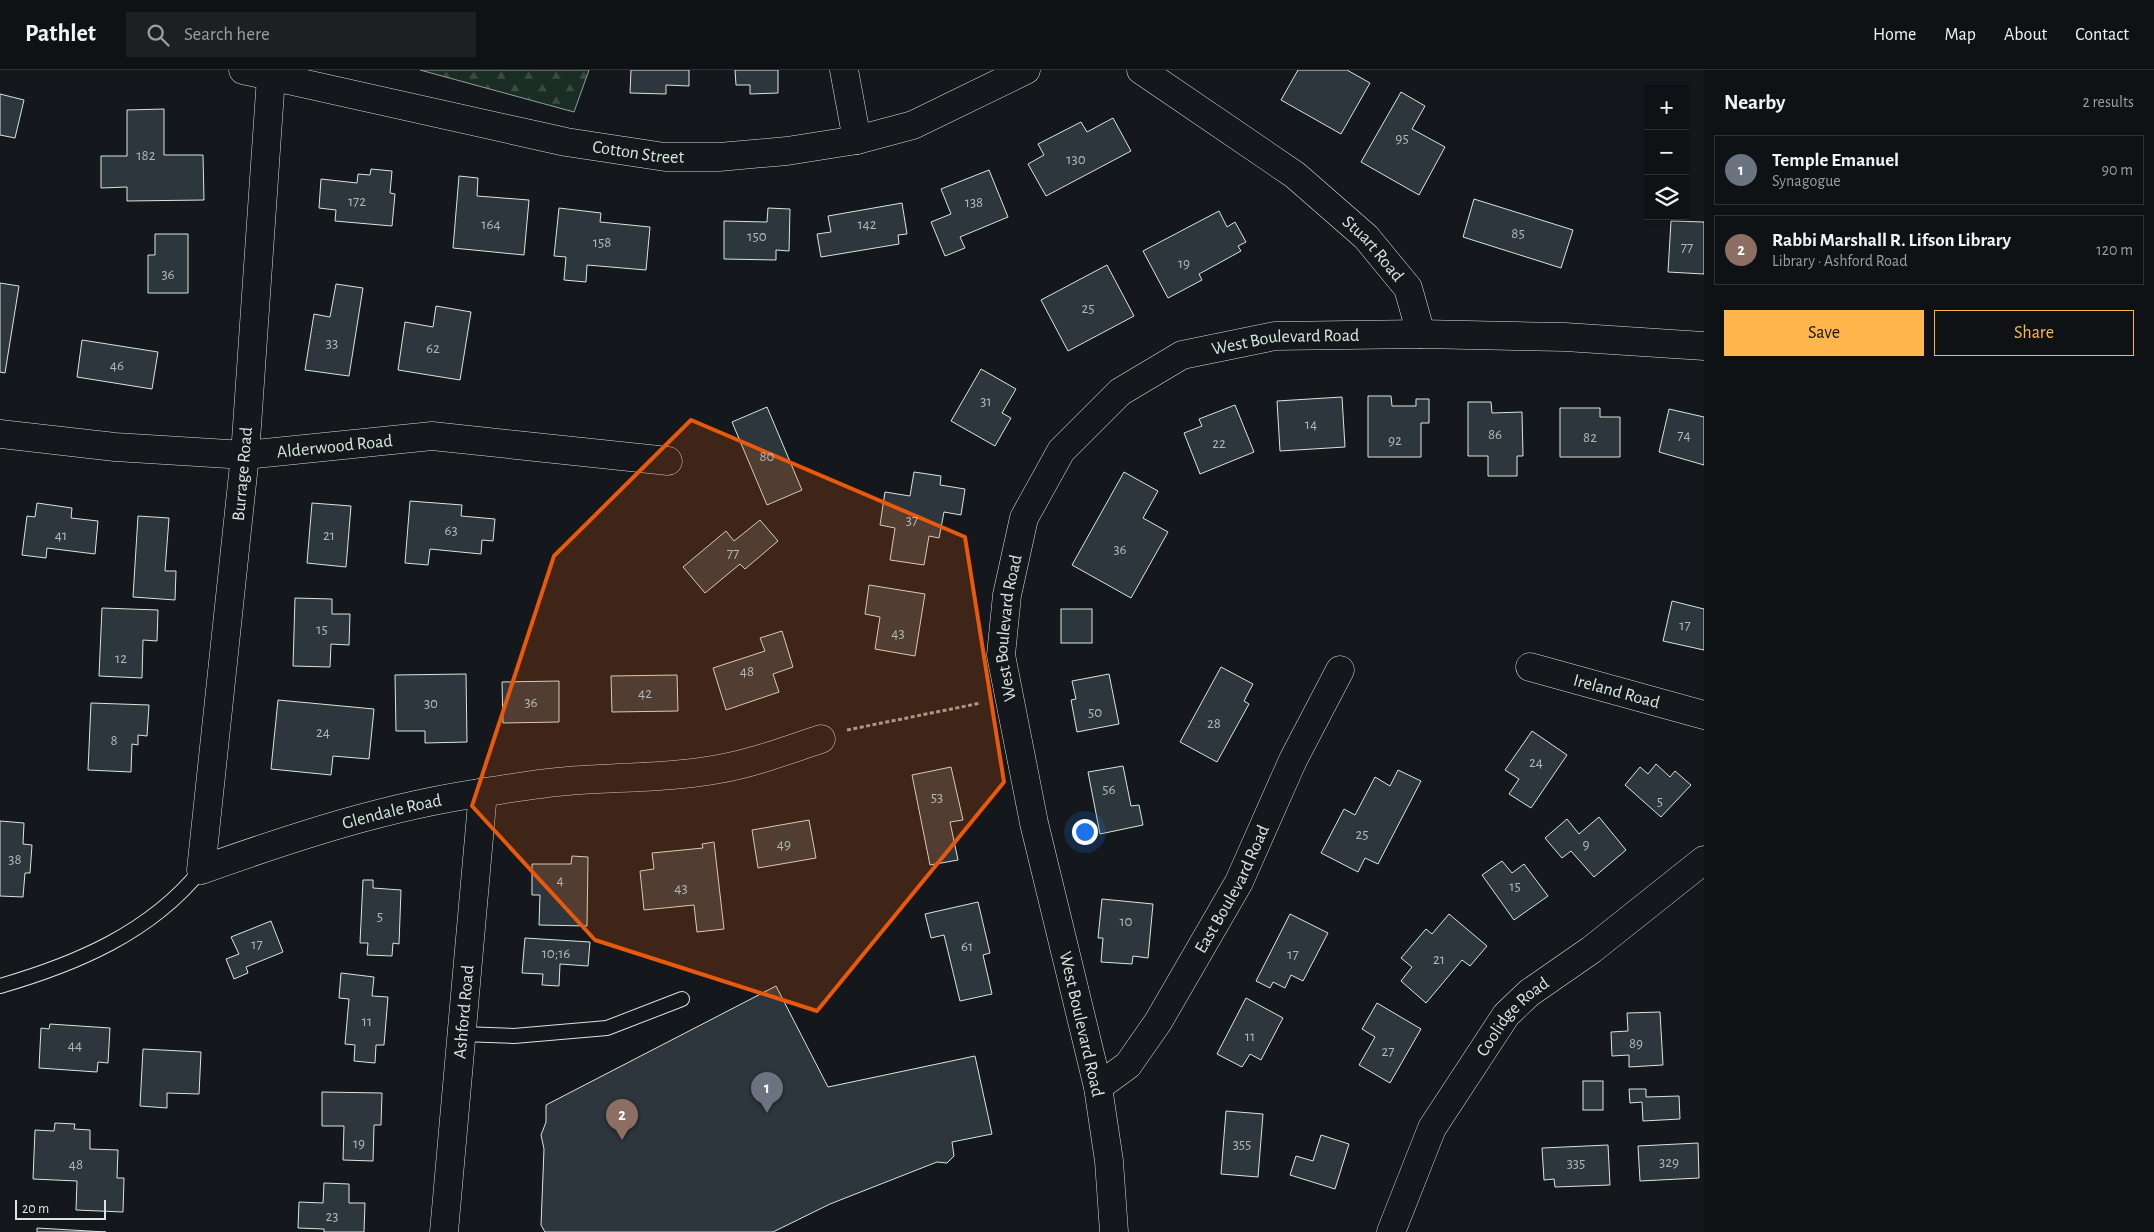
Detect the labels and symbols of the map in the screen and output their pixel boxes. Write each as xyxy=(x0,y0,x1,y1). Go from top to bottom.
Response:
house number: 95 xyxy=(1395,131,1409,146)
street label: Cotton Street xyxy=(591,138,684,167)
house number: 182 xyxy=(136,148,156,163)
house number: 130 xyxy=(1066,152,1086,167)
house number: 172 xyxy=(348,194,366,209)
house number: 138 xyxy=(965,195,983,210)
street label: Stuart Road xyxy=(1339,213,1407,285)
house number: 164 xyxy=(481,217,501,232)
house number: 142 xyxy=(857,217,877,232)
house number: 85 xyxy=(1511,226,1525,241)
house number: 150 xyxy=(747,229,767,244)
house number: 158 xyxy=(593,235,611,250)
house number: 77 xyxy=(1681,240,1693,255)
house number: 19 xyxy=(1178,256,1190,271)
house number: 36 xyxy=(161,267,175,282)
house number: 25 xyxy=(1081,301,1095,316)
street label: West Boulevard Road xyxy=(1210,327,1359,359)
house number: 33 xyxy=(326,336,338,351)
house number: 62 xyxy=(426,341,440,356)
house number: 46 xyxy=(110,358,124,373)
house number: 31 xyxy=(980,394,992,409)
house number: 14 xyxy=(1305,417,1317,432)
street label: Burrage Road xyxy=(230,426,256,522)
house number: 86 xyxy=(1488,427,1502,442)
house number: 74 xyxy=(1677,428,1691,443)
house number: 82 xyxy=(1583,430,1597,445)
street label: Alderwood Road xyxy=(276,432,393,462)
house number: 92 xyxy=(1388,433,1402,448)
house number: 22 xyxy=(1212,436,1226,451)
house number: 80 xyxy=(759,449,775,464)
house number: 37 xyxy=(906,513,918,528)
house number: 63 xyxy=(444,523,458,538)
house number: 41 xyxy=(55,528,67,543)
house number: 21 xyxy=(323,528,335,543)
house number: 36 xyxy=(1113,542,1127,557)
house number: 77 xyxy=(727,546,739,561)
street label: West Boulevard Road xyxy=(993,553,1026,703)
house number: 17 xyxy=(1679,618,1691,633)
house number: 15 xyxy=(316,622,328,637)
house number: 43 xyxy=(891,626,905,641)
house number: 12 xyxy=(115,651,127,666)
house number: 48 xyxy=(740,664,754,679)
street label: Ireland Road xyxy=(1571,671,1662,712)
house number: 42 xyxy=(638,686,652,701)
house number: 36 xyxy=(524,695,538,710)
house number: 30 xyxy=(424,696,438,711)
house number: 50 xyxy=(1088,705,1102,720)
house number: 28 xyxy=(1207,716,1221,731)
house number: 24 xyxy=(316,725,330,740)
house number: 8 xyxy=(110,733,118,748)
house number: 24 xyxy=(1529,755,1543,770)
house number: 56 xyxy=(1102,782,1116,797)
house number: 53 xyxy=(931,790,943,805)
street label: Glendale Road xyxy=(340,792,443,833)
house number: 5 xyxy=(1657,794,1663,809)
your location xyxy=(1072,819,1098,845)
street label: East Boulevard Road xyxy=(1192,823,1273,956)
house number: 25 xyxy=(1355,827,1369,842)
house number: 49 xyxy=(777,837,791,852)
house number: 9 xyxy=(1582,837,1590,852)
house number: 38 xyxy=(8,852,22,867)
house number: 4 xyxy=(556,873,564,888)
house number: 15 xyxy=(1509,879,1521,894)
house number: 43 xyxy=(674,881,688,896)
house number: 5 xyxy=(377,909,383,924)
house number: 10 xyxy=(1119,914,1133,929)
house number: 17 xyxy=(251,937,263,952)
house number: 61 xyxy=(961,939,973,954)
house number: 10;16 xyxy=(542,946,570,961)
house number: 17 xyxy=(1287,947,1299,962)
street label: West Boulevard Road xyxy=(1056,950,1107,1099)
house number: 21 xyxy=(1433,952,1445,967)
street label: Ashford Road xyxy=(451,964,478,1060)
street label: Coolidge Road xyxy=(1473,974,1553,1060)
house number: 11 xyxy=(362,1014,372,1029)
house number: 11 xyxy=(1245,1029,1255,1044)
house number: 89 xyxy=(1629,1036,1643,1051)
house number: 44 xyxy=(68,1038,82,1053)
house number: 27 xyxy=(1381,1044,1395,1059)
pin: 1 xyxy=(751,1072,783,1113)
pin: 2 xyxy=(606,1099,638,1140)
house number: 19 xyxy=(353,1136,365,1151)
house number: 355 xyxy=(1233,1137,1251,1152)
house number: 329 xyxy=(1659,1155,1679,1170)
house number: 335 xyxy=(1567,1156,1585,1171)
house number: 48 xyxy=(69,1157,83,1172)
scale bar xyxy=(15,1197,106,1220)
house number: 23 xyxy=(325,1209,339,1224)

